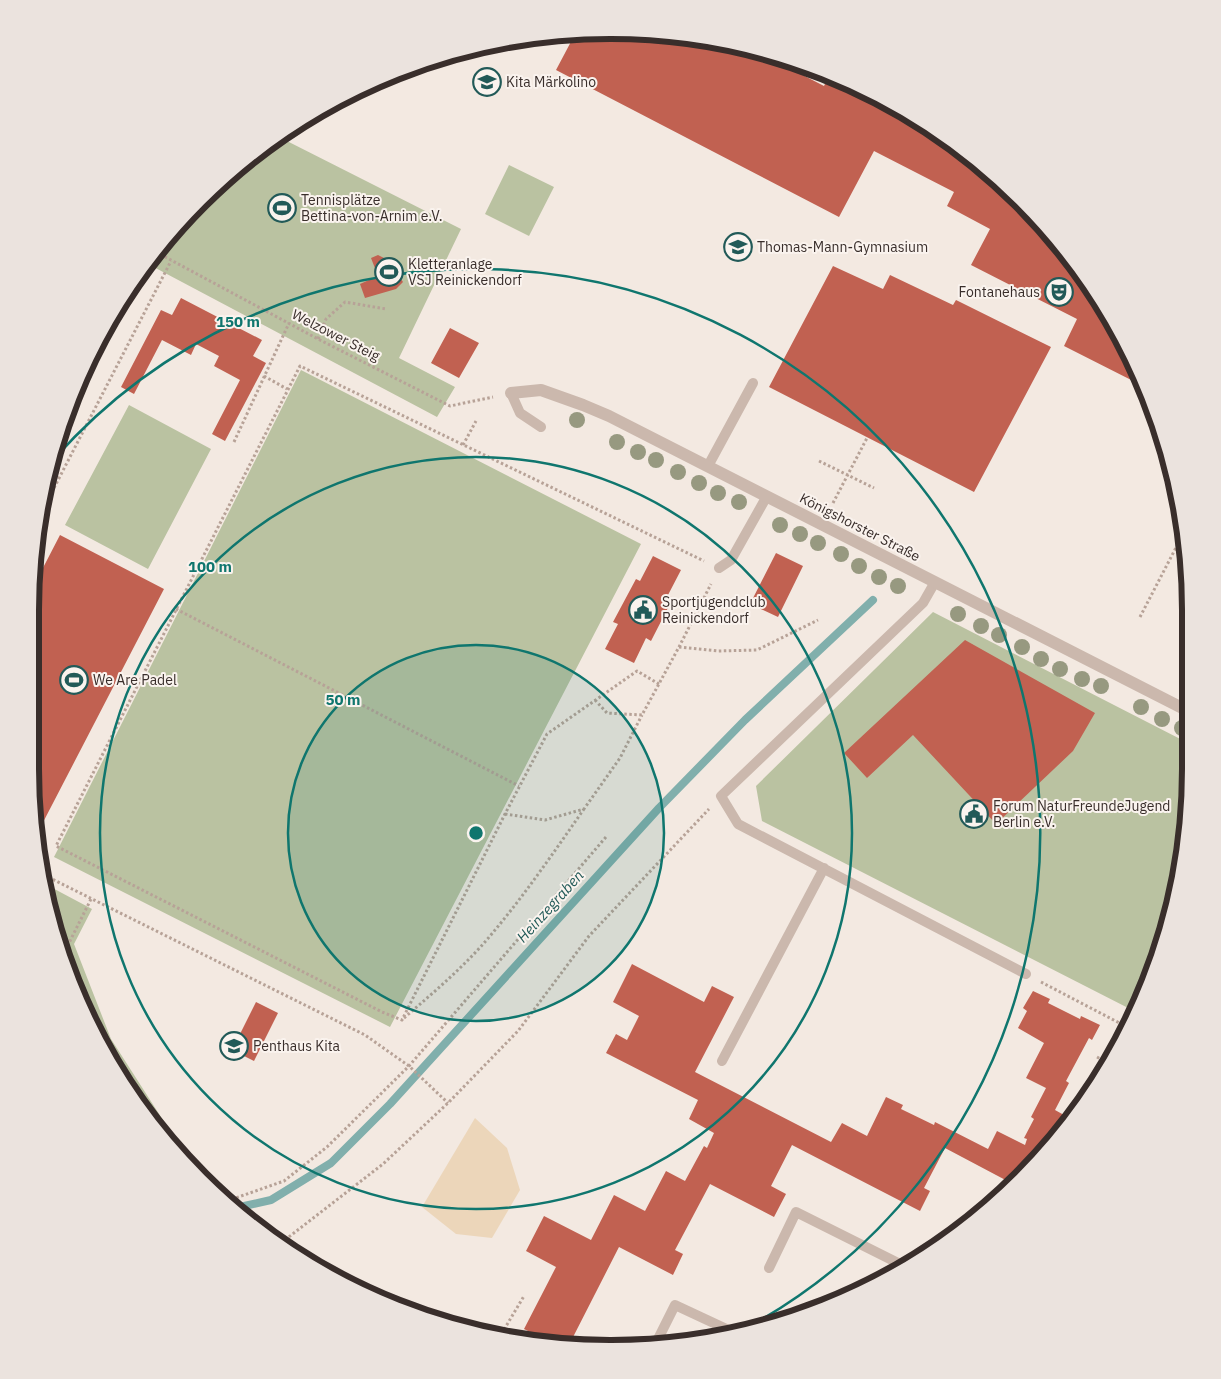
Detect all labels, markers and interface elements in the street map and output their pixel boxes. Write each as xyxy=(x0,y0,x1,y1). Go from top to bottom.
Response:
school or university icon: Kita Märkolino xyxy=(472,67,502,97)
place label: Kita Märkolino xyxy=(506,73,596,91)
place label: Tennisplätze Bettina-von-Arnim e.V. xyxy=(301,191,443,225)
sports icon: Tennisplätze Bettina-von-Arnim e.V. xyxy=(267,193,297,223)
school or university icon: Thomas-Mann-Gymnasium xyxy=(723,232,753,262)
place label: Thomas-Mann-Gymnasium xyxy=(757,238,928,256)
place label: Kletteranlage VSJ Reinickendorf xyxy=(408,255,522,289)
sports icon: Kletteranlage VSJ Reinickendorf xyxy=(374,257,404,287)
theatre icon: Fontanehaus xyxy=(1044,277,1074,307)
place label: Fontanehaus xyxy=(959,283,1040,301)
street label: Welzower Steig xyxy=(289,305,384,365)
text: 150 m xyxy=(216,312,260,331)
street label: Königshorster Straße xyxy=(797,489,924,565)
text: 100 m xyxy=(188,557,232,576)
place label: Sportjugendclub Reinickendorf xyxy=(662,593,766,627)
public building icon: Sportjugendclub Reinickendorf xyxy=(628,595,658,625)
sports icon: We Are Padel xyxy=(59,665,89,695)
place label: We Are Padel xyxy=(93,671,177,689)
text: 50 m xyxy=(326,690,360,709)
place label: Forum NaturFreundeJugend Berlin e.V. xyxy=(993,797,1170,831)
public building icon: Forum NaturFreundeJugend Berlin e.V. xyxy=(959,799,989,829)
centre of rings xyxy=(467,824,485,842)
water label: Heinzegraben xyxy=(512,866,588,946)
school or university icon: Penthaus Kita xyxy=(219,1031,249,1061)
place label: Penthaus Kita xyxy=(253,1037,341,1055)

